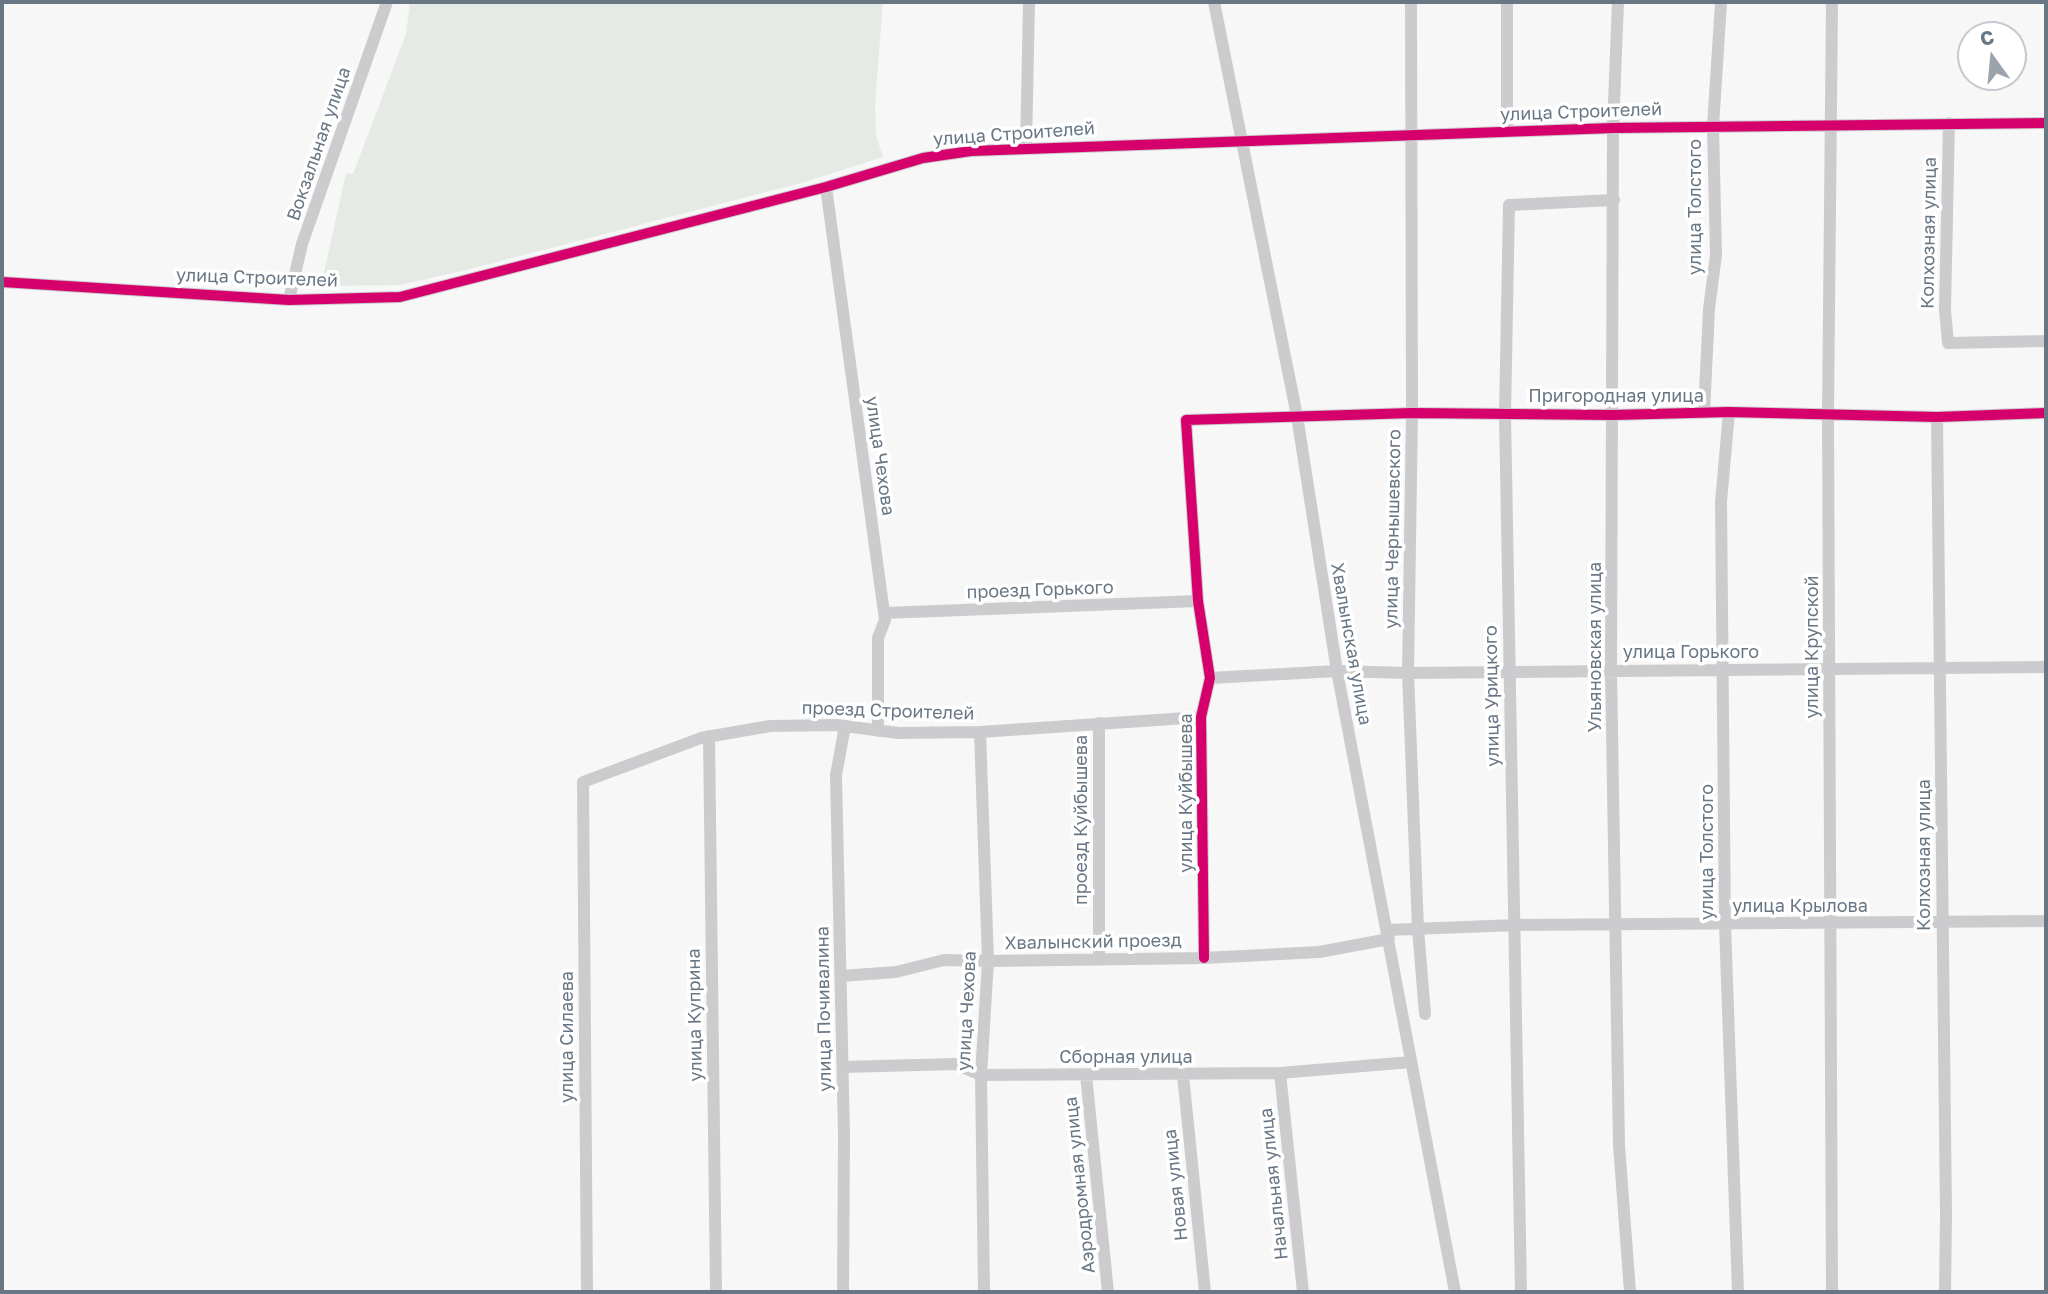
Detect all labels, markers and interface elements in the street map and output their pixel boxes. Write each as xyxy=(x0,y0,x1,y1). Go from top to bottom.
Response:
north arrow xyxy=(1957,21,2027,91)
text: С xyxy=(1977,24,1996,50)
street label: Вокзальная улица xyxy=(283,64,355,224)
street label: улица Строителей xyxy=(1500,98,1662,126)
street label: улица Строителей xyxy=(932,118,1096,150)
street label: улица Толстого xyxy=(1684,139,1706,275)
street label: Колхозная улица xyxy=(1917,157,1941,309)
street label: улица Строителей xyxy=(176,264,338,292)
street label: Пригородная улица xyxy=(1528,385,1704,407)
street label: улица Чехова xyxy=(861,395,899,517)
street label: улица Чернышевского xyxy=(1380,429,1406,629)
street label: Хвалынская улица xyxy=(1326,561,1376,727)
street label: Ульяновская улица xyxy=(1584,562,1606,732)
street label: улица Крупской xyxy=(1801,575,1823,719)
street label: проезд Горького xyxy=(966,577,1114,603)
street label: улица Урицкого xyxy=(1480,625,1504,767)
street label: улица Горького xyxy=(1623,641,1759,663)
street label: проезд Строителей xyxy=(801,697,975,725)
street label: улица Куйбышева xyxy=(1175,713,1197,873)
street label: проезд Куйбышева xyxy=(1070,735,1092,905)
street label: Колхозная улица xyxy=(1913,779,1935,931)
street label: улица Толстого xyxy=(1696,784,1718,920)
street label: улица Крылова xyxy=(1732,895,1868,917)
street label: улица Почивалина xyxy=(812,926,836,1092)
street label: Хвалынский проезд xyxy=(1004,930,1182,954)
street label: улица Куприна xyxy=(683,948,707,1082)
street label: улица Чехова xyxy=(953,950,981,1072)
street label: улица Силаева xyxy=(556,971,578,1103)
street label: Сборная улица xyxy=(1059,1046,1193,1068)
street label: Аэродромная улица xyxy=(1060,1095,1100,1275)
street label: Начальная улица xyxy=(1255,1107,1293,1261)
street label: Новая улица xyxy=(1159,1128,1193,1242)

